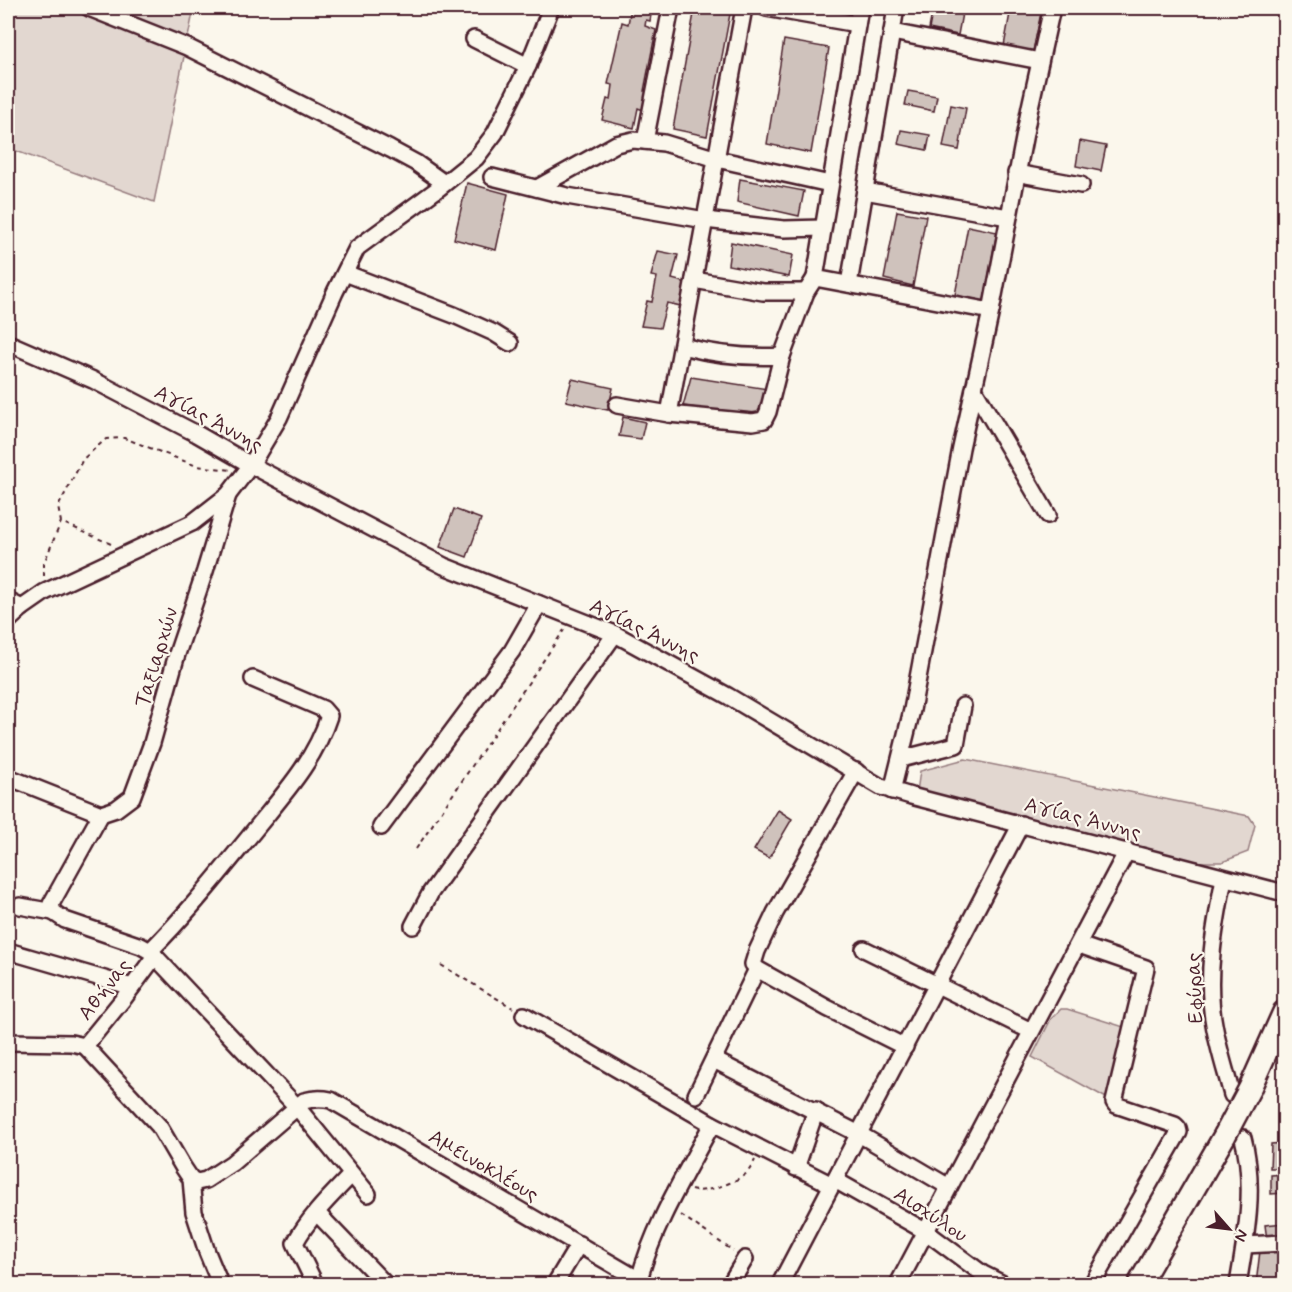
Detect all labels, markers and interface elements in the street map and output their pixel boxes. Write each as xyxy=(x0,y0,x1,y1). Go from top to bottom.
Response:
street label: Αγίας Άννης xyxy=(149,378,268,459)
street label: Αγίας Άννης xyxy=(585,592,704,670)
street label: Ταξιαρχών xyxy=(128,604,185,711)
street label: Αγίας Άννης xyxy=(1021,791,1144,847)
street label: Εφύρας xyxy=(1180,952,1210,1024)
street label: Αθήνας xyxy=(72,953,138,1026)
street label: Αμεινοκλέους xyxy=(423,1122,544,1209)
street label: Αισχύλου xyxy=(888,1181,973,1249)
north arrow xyxy=(1199,1199,1259,1259)
text: N xyxy=(1229,1226,1253,1245)

